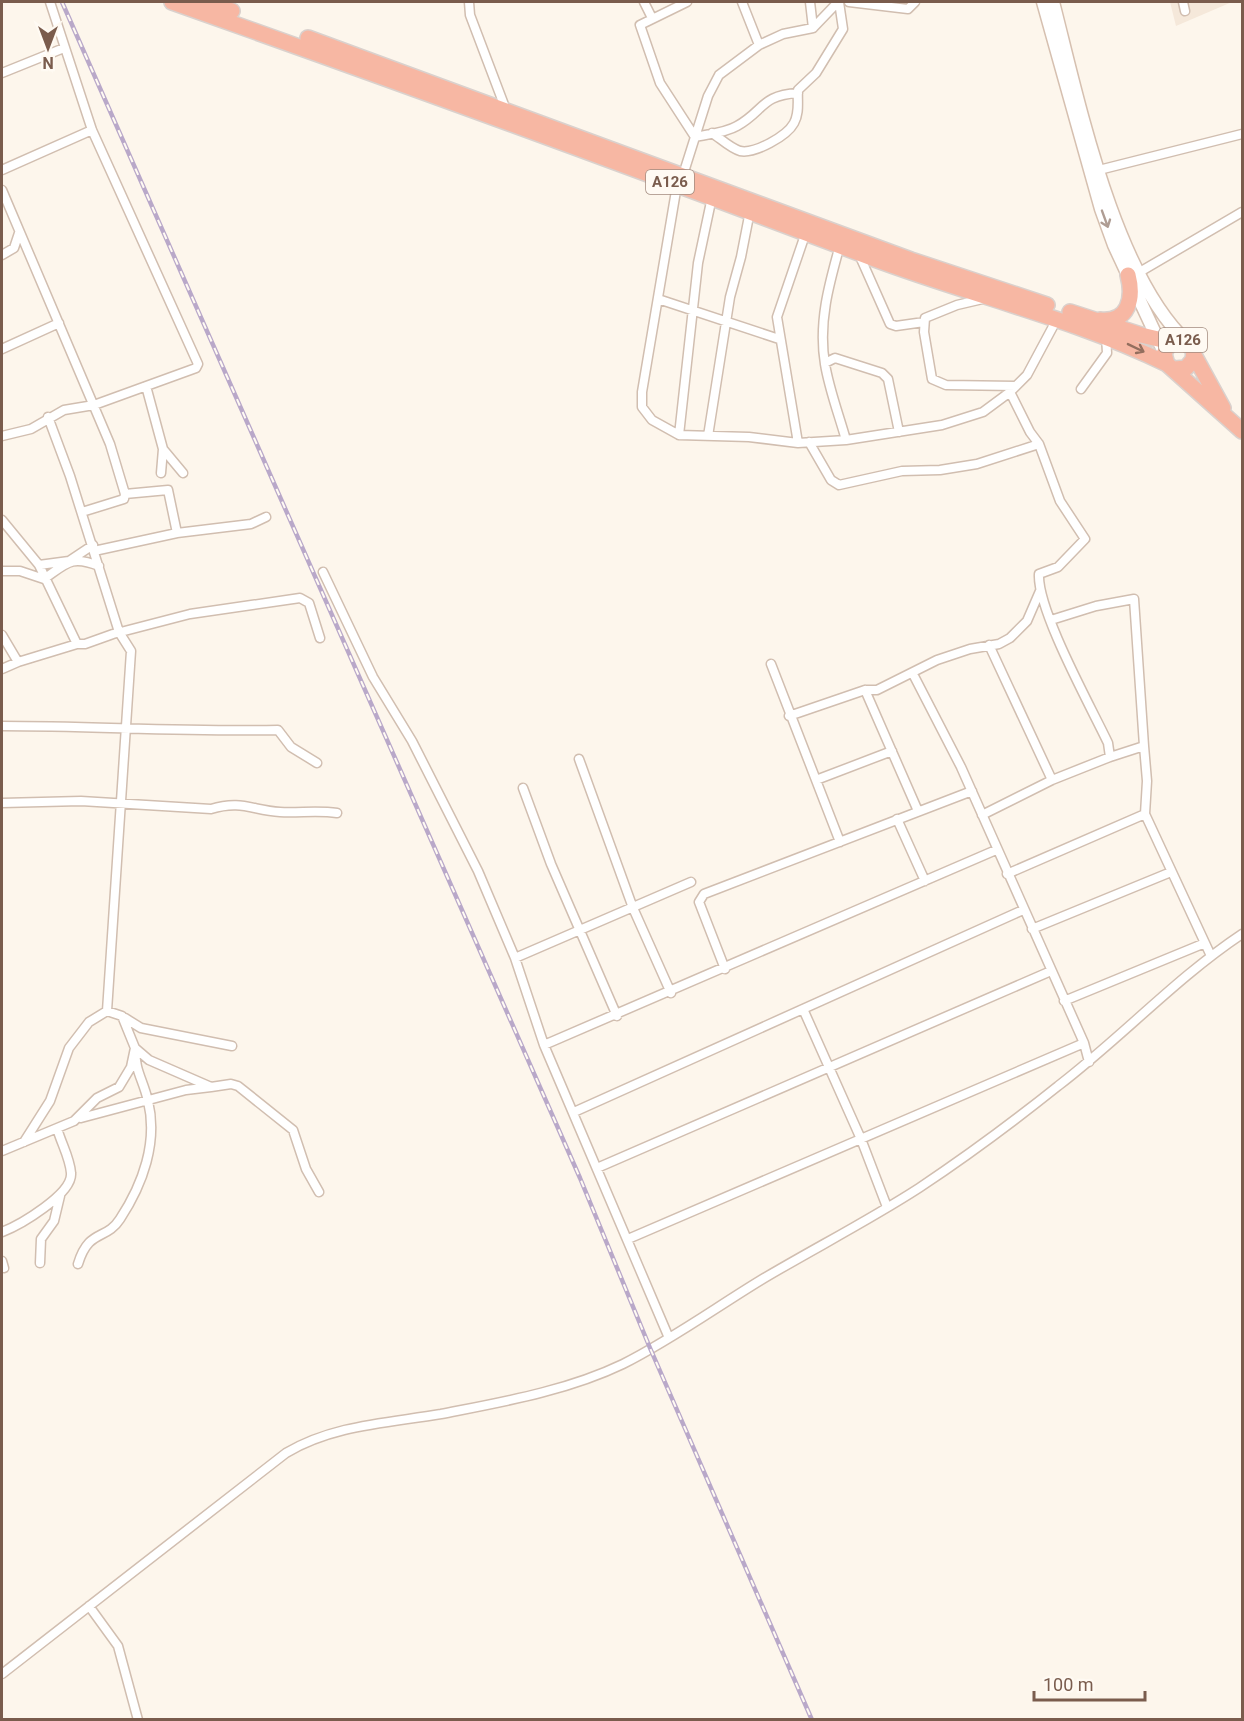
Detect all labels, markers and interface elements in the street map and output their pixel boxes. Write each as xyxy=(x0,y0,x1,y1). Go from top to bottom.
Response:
north arrow xyxy=(18,18,78,78)
text: N xyxy=(42,53,54,72)
road number: A126 xyxy=(646,170,694,194)
one-way arrow xyxy=(1100,210,1111,228)
road number: A126 xyxy=(1159,328,1207,352)
one-way arrow xyxy=(1127,343,1145,355)
scale bar xyxy=(1034,1664,1145,1702)
text: 100 m xyxy=(1043,1674,1094,1695)

